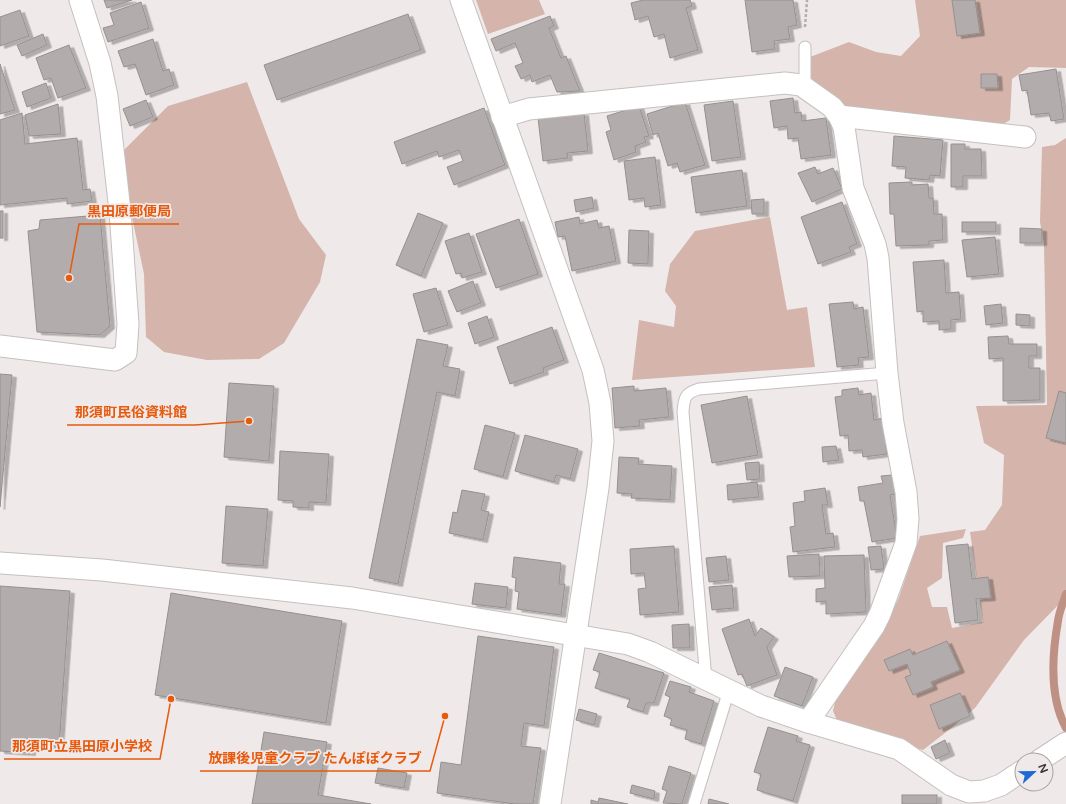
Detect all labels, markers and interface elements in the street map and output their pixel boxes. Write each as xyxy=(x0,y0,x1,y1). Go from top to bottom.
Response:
callout: 黒田原郵便局 xyxy=(79,198,179,224)
text: 黒田原郵便局 xyxy=(87,203,171,220)
callout: 那須町民俗資料館 xyxy=(67,399,195,425)
text: 那須町民俗資料館 xyxy=(75,404,187,421)
callout: 那須町立黒田原小学校 xyxy=(4,733,160,759)
text: 那須町立黒田原小学校 xyxy=(12,738,152,755)
callout: 放課後児童クラブ たんぽぽクラブ xyxy=(200,745,430,771)
text: 放課後児童クラブ たんぽぽクラブ xyxy=(208,750,422,767)
north arrow xyxy=(1014,752,1054,792)
text: N xyxy=(1035,762,1050,775)

